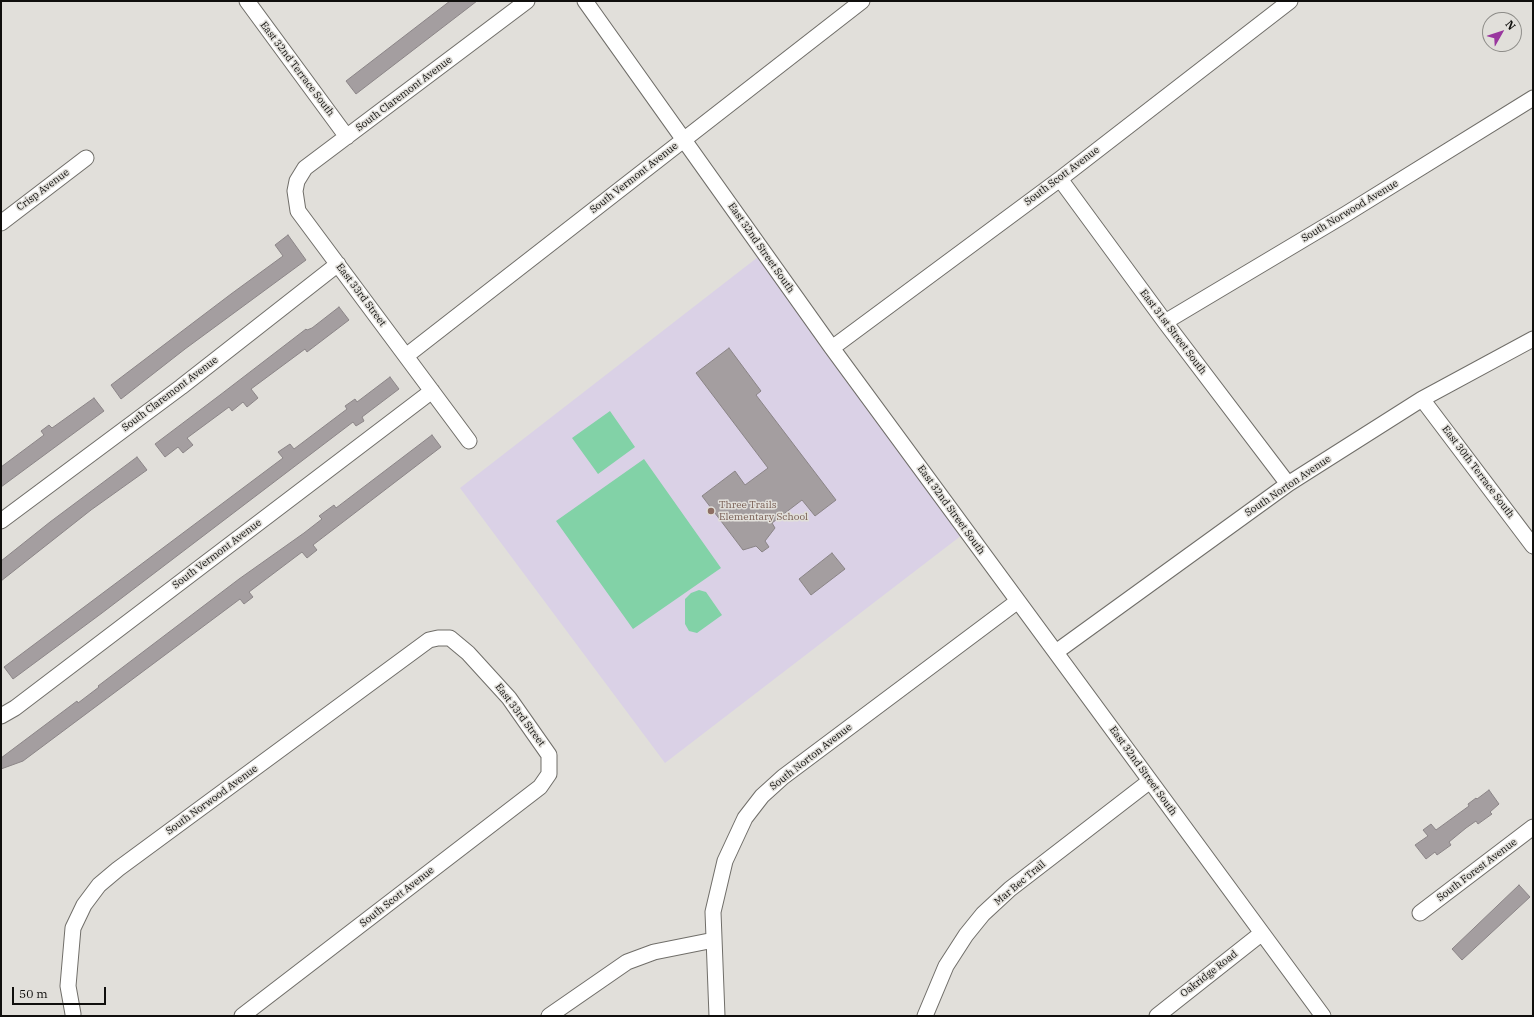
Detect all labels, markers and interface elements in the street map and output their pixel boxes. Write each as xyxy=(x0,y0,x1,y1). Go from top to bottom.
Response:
north arrow xyxy=(1482,12,1522,52)
text: N xyxy=(1502,17,1519,33)
street label: East 32nd Terrace South xyxy=(258,19,336,119)
street label: South Claremont Avenue xyxy=(354,54,454,134)
street label: South Vermont Avenue xyxy=(588,140,680,216)
street label: South Scott Avenue xyxy=(1022,144,1102,208)
street label: Crisp Avenue xyxy=(14,166,72,214)
street label: South Norwood Avenue xyxy=(1299,177,1401,245)
street label: East 32nd Street South xyxy=(725,201,797,295)
street label: East 33rd Street xyxy=(334,261,388,329)
street label: East 31st Street South xyxy=(1137,287,1209,377)
street label: South Claremont Avenue xyxy=(120,354,220,434)
street label: East 30th Terrace South xyxy=(1439,423,1517,521)
street label: South Norton Avenue xyxy=(1243,453,1333,519)
street label: East 32nd Street South xyxy=(915,463,987,557)
place label: Three Trails Elementary School xyxy=(719,499,808,522)
marker: Three Trails Elementary School xyxy=(706,506,716,516)
street label: South Vermont Avenue xyxy=(170,517,264,591)
street label: East 33rd Street xyxy=(493,681,547,749)
street label: South Norton Avenue xyxy=(768,721,854,793)
street label: East 32nd Street South xyxy=(1107,724,1179,818)
street label: South Norwood Avenue xyxy=(164,763,260,837)
street label: South Forest Avenue xyxy=(1435,836,1519,904)
street label: Mar Bec Trail xyxy=(992,858,1048,908)
street label: South Scott Avenue xyxy=(358,864,436,930)
street label: Oakridge Road xyxy=(1178,948,1240,1000)
scale bar xyxy=(14,979,108,1005)
text: 50 m xyxy=(19,986,48,1001)

